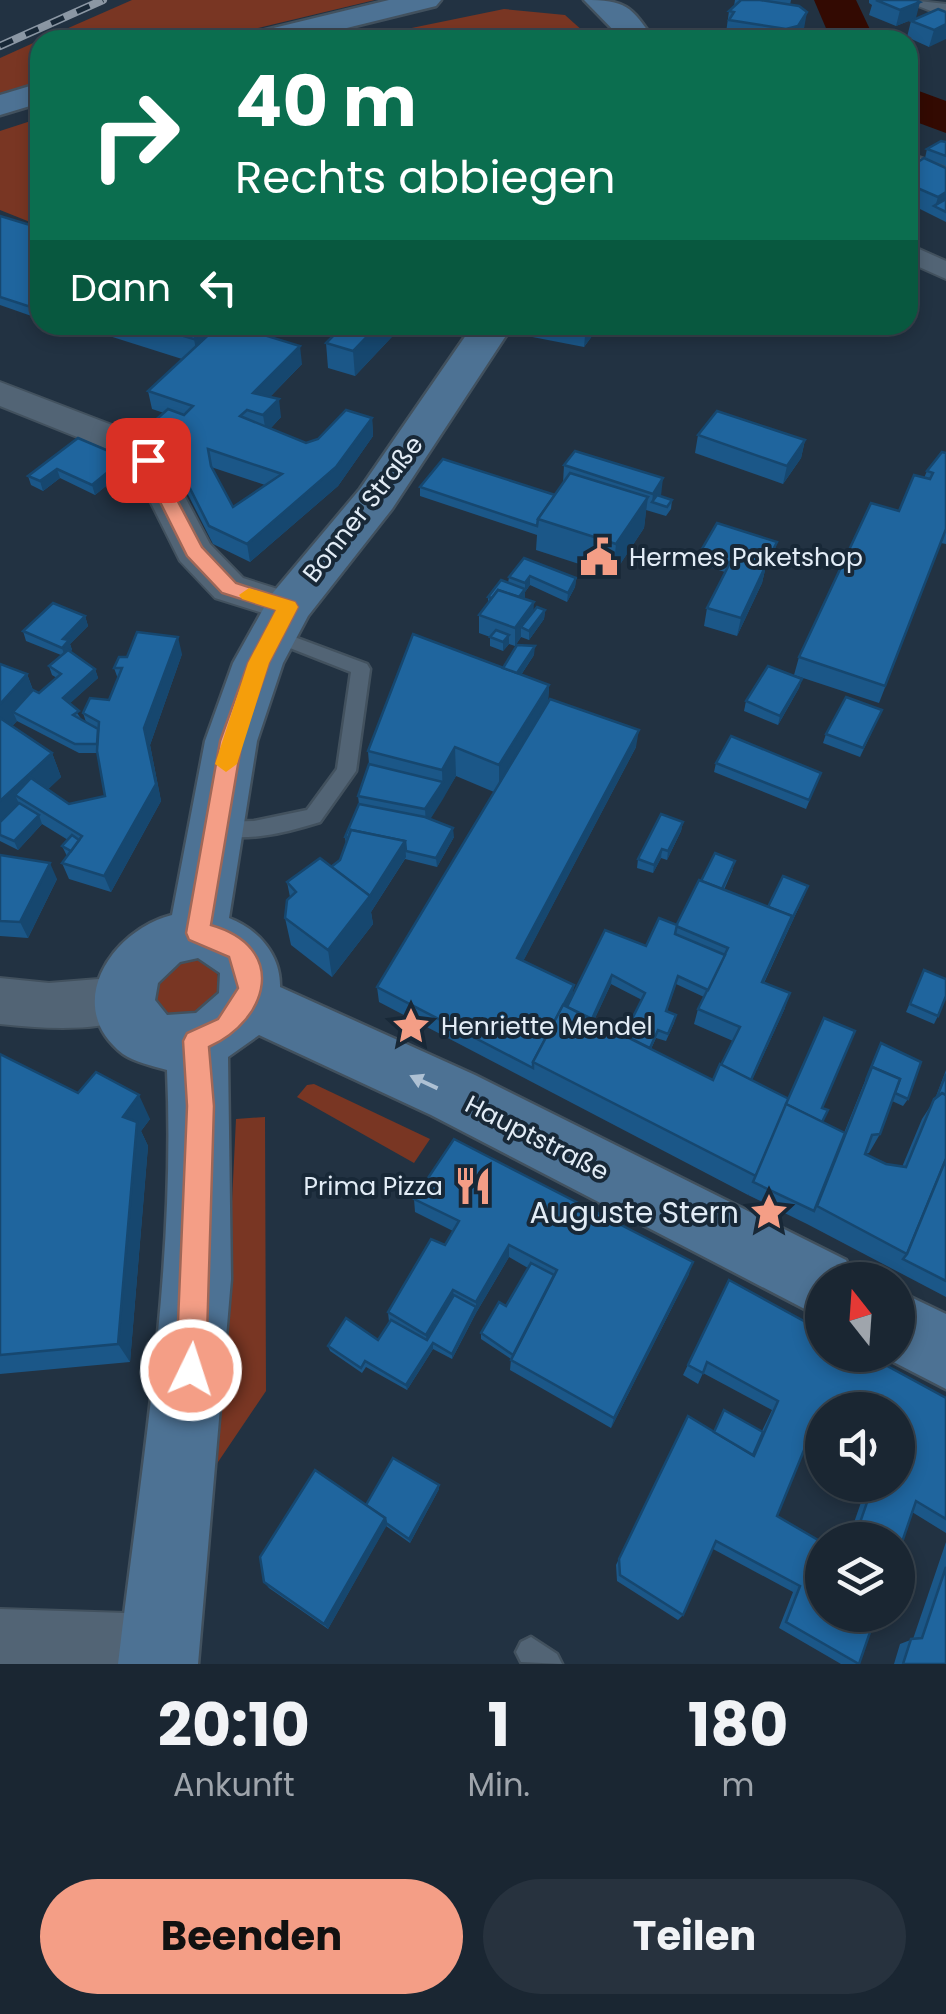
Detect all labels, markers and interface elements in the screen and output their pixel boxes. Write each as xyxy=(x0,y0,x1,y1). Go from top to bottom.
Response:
text: 40 m xyxy=(235,52,417,151)
icon: right xyxy=(70,70,200,200)
text: Rechts abbiegen xyxy=(235,146,616,209)
icon: left xyxy=(191,260,246,315)
text: Dann xyxy=(70,261,171,314)
pin xyxy=(106,418,191,503)
street label: Bonner Straße xyxy=(295,428,431,590)
icon: arrive xyxy=(121,433,176,488)
public building icon: Hermes Paketshop xyxy=(578,536,620,578)
place label: Hermes Paketshop xyxy=(629,540,863,575)
place icon: Henriette Mendel xyxy=(390,1005,432,1047)
place label: Henriette Mendel xyxy=(441,1009,653,1044)
one-way arrow xyxy=(409,1073,438,1090)
street label: Hauptstraße xyxy=(459,1087,615,1189)
restaurant icon: Prima Pizza xyxy=(452,1165,494,1207)
place label: Prima Pizza xyxy=(303,1169,443,1204)
place label: Auguste Stern xyxy=(529,1191,739,1234)
place icon: Auguste Stern xyxy=(748,1191,790,1233)
north arrow xyxy=(805,1262,915,1372)
map controls xyxy=(805,1262,915,1632)
position arrow xyxy=(139,1318,243,1422)
button: sound xyxy=(805,1392,915,1502)
button: layers xyxy=(805,1522,915,1632)
text: 20:10 xyxy=(158,1683,310,1767)
text: 1 xyxy=(487,1683,510,1767)
text: 180 xyxy=(688,1683,788,1767)
text: Ankunft xyxy=(173,1762,295,1807)
text: Min. xyxy=(467,1762,530,1807)
text: m xyxy=(722,1762,755,1807)
button: Beenden xyxy=(40,1879,463,1994)
button: Teilen xyxy=(483,1879,906,1994)

